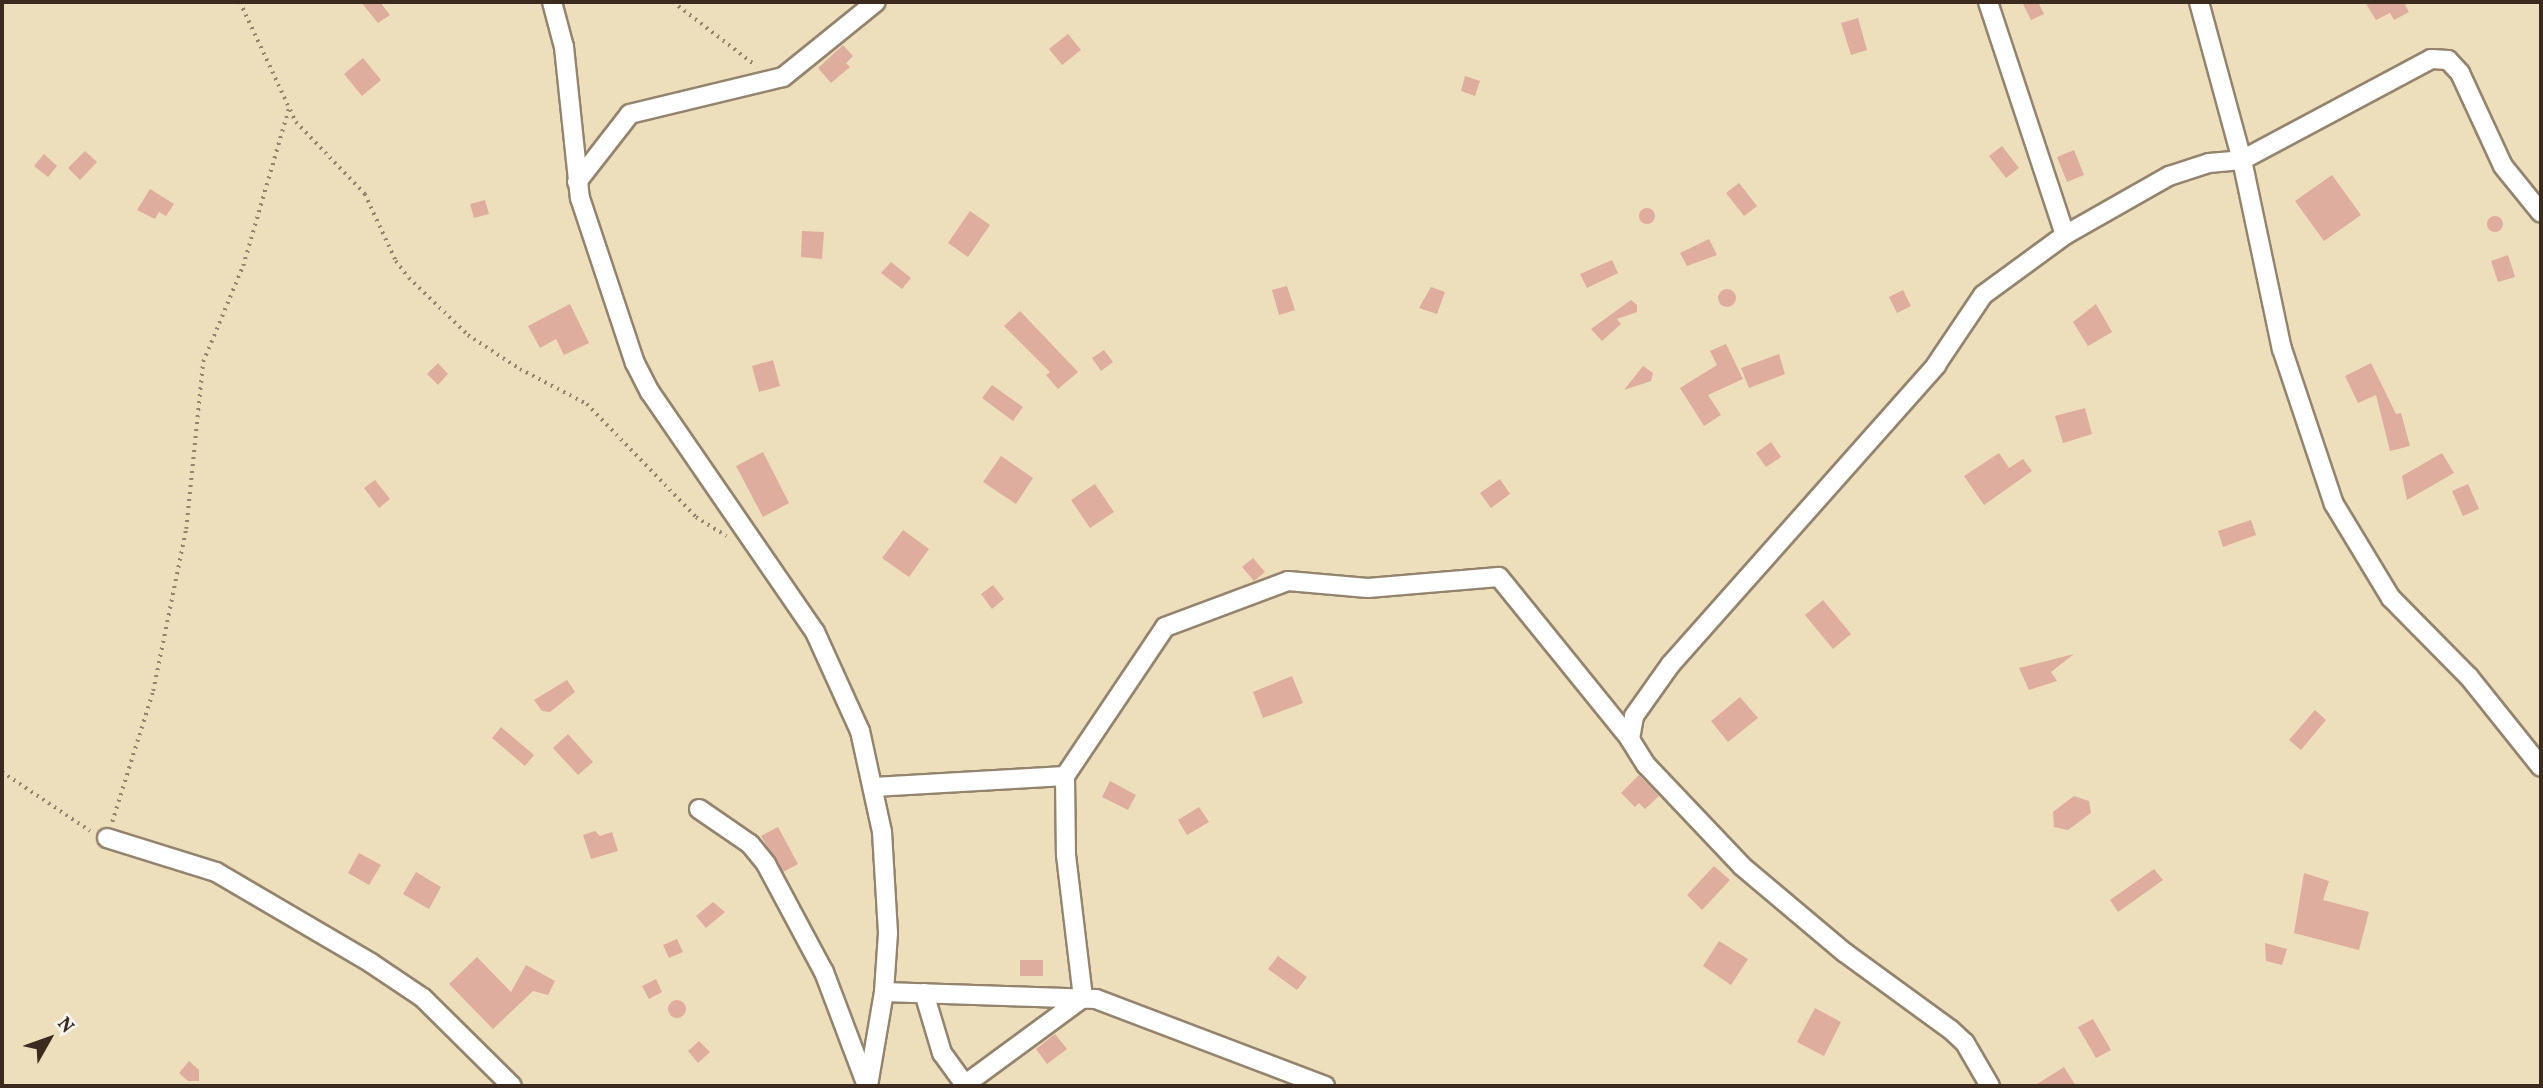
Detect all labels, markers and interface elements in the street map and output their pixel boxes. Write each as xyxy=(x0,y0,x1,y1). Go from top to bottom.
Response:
north arrow xyxy=(14,1004,84,1074)
text: N xyxy=(51,1012,79,1039)

